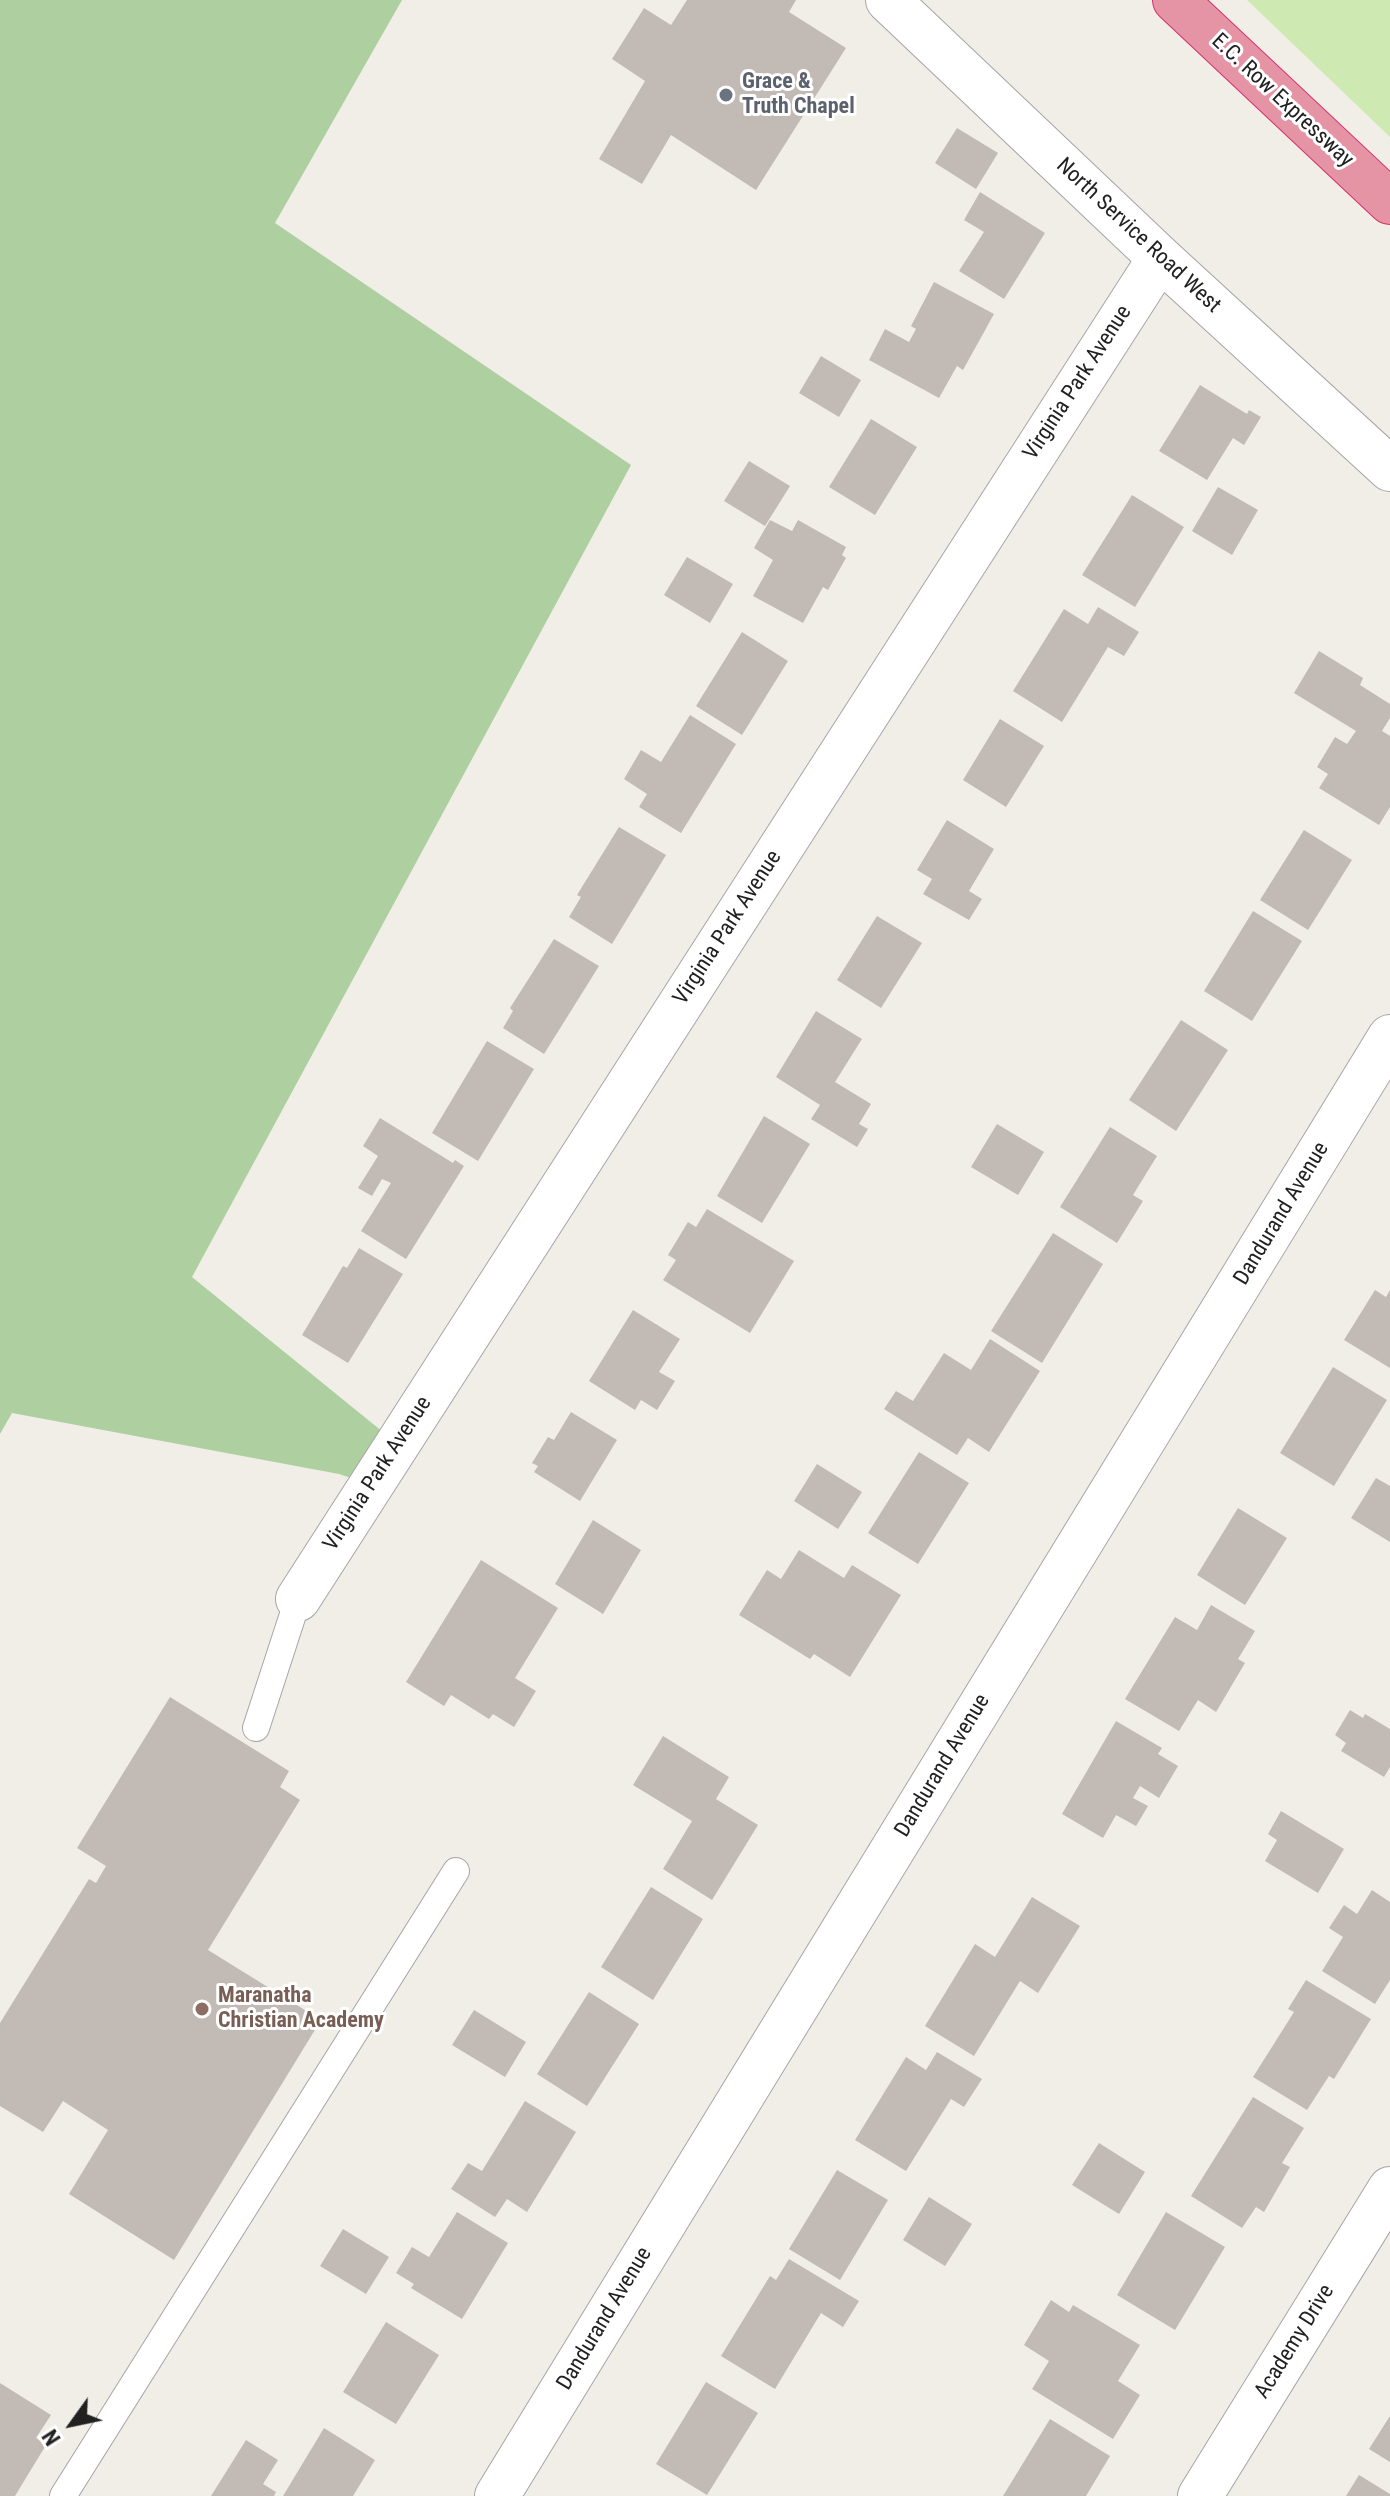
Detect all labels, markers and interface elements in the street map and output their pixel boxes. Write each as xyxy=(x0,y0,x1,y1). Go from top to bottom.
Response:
street label: E.C. Row Expressway xyxy=(1206,29,1358,173)
place label: Grace & Truth Chapel xyxy=(742,69,855,120)
marker: Grace & Truth Chapel xyxy=(717,86,735,104)
street label: North Service Road West xyxy=(1050,153,1226,319)
street label: Virginia Park Avenue xyxy=(1018,301,1138,465)
street label: Virginia Park Avenue xyxy=(668,846,788,1010)
street label: Dandurand Avenue xyxy=(1229,1138,1335,1290)
street label: Virginia Park Avenue xyxy=(318,1392,438,1556)
street label: Dandurand Avenue xyxy=(890,1690,996,1842)
place label: Maranatha Christian Academy xyxy=(218,1983,384,2034)
marker: Maranatha Christian Academy xyxy=(193,2000,211,2018)
street label: Dandurand Avenue xyxy=(552,2243,658,2395)
street label: Academy Drive xyxy=(1250,2280,1340,2404)
north arrow xyxy=(32,2384,112,2464)
text: N xyxy=(37,2425,66,2450)

